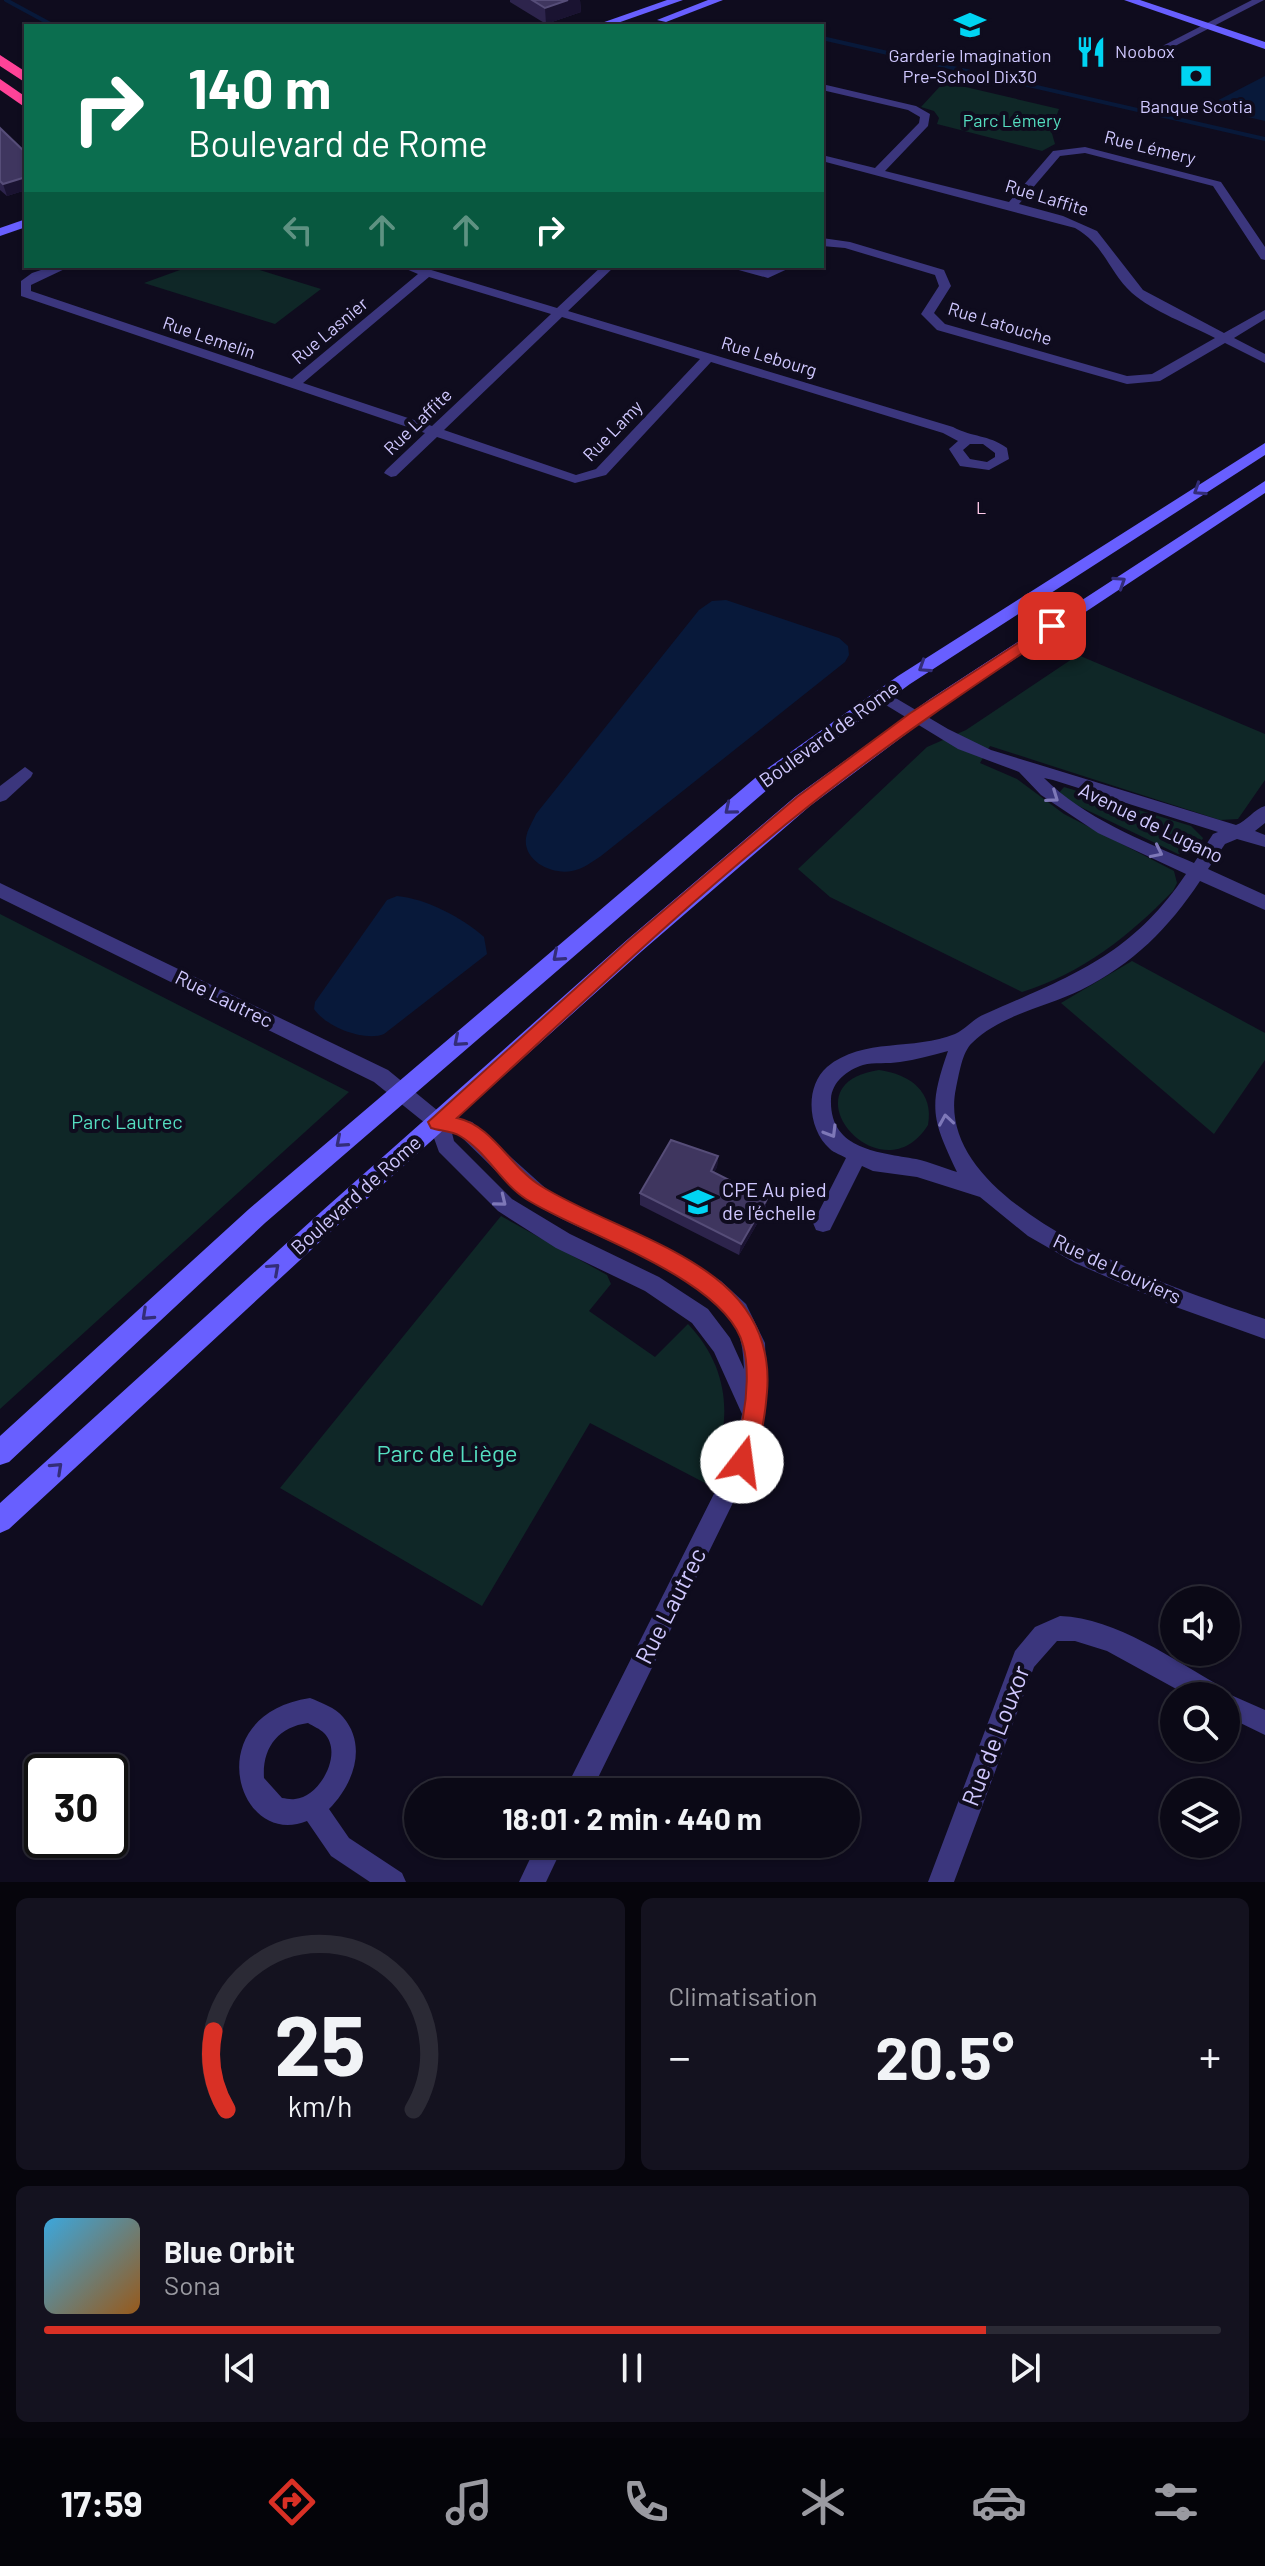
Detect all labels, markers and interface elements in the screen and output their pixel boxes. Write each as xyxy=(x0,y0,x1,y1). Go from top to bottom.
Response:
school or university icon: Garderie Imagination Pre-School Dix30 xyxy=(953,8,987,42)
restaurant icon: Noobox xyxy=(1074,35,1108,69)
place label: Noobox xyxy=(1115,40,1175,62)
place label: Garderie Imagination Pre-School Dix30 xyxy=(889,44,1051,87)
text: 140 m xyxy=(188,53,332,120)
icon: right xyxy=(56,56,160,160)
bank icon: Banque Scotia xyxy=(1179,59,1213,93)
place label: Banque Scotia xyxy=(1140,95,1252,117)
park label: Parc Lémery xyxy=(963,109,1061,131)
text: Boulevard de Rome xyxy=(188,121,488,164)
street label: Rue Lémery xyxy=(1102,125,1198,169)
street label: Rue Laffite xyxy=(1003,174,1092,220)
icon: left xyxy=(276,208,320,252)
icon: ahead xyxy=(360,208,404,252)
icon: ahead xyxy=(444,208,488,252)
icon: right xyxy=(528,208,572,252)
street label: Rue Lasnier xyxy=(287,292,372,368)
street label: Rue Latouche xyxy=(946,297,1055,349)
street label: Rue Lemelin xyxy=(160,311,259,363)
street label: Rue Lebourg xyxy=(719,331,820,381)
street label: Rue Laffite xyxy=(379,383,456,459)
street label: Rue Lamy xyxy=(578,395,647,465)
one-way arrow xyxy=(1194,481,1208,496)
district label: L xyxy=(976,496,988,518)
one-way arrow xyxy=(1111,576,1125,591)
pin xyxy=(1018,592,1086,660)
icon: arrive xyxy=(1030,604,1074,648)
one-way arrow xyxy=(919,657,933,672)
street label: Boulevard de Rome xyxy=(754,675,903,792)
street label: Avenue de Lugano xyxy=(1075,777,1228,867)
one-way arrow xyxy=(1045,787,1059,802)
one-way arrow xyxy=(725,799,739,814)
one-way arrow xyxy=(1149,842,1164,858)
one-way arrow xyxy=(552,946,567,961)
street label: Rue Lautrec xyxy=(172,964,277,1032)
one-way arrow xyxy=(454,1031,468,1046)
park label: Parc Lautrec xyxy=(71,1109,183,1133)
one-way arrow xyxy=(938,1113,955,1126)
one-way arrow xyxy=(821,1123,836,1137)
street label: Boulevard de Rome xyxy=(285,1130,425,1259)
one-way arrow xyxy=(336,1132,351,1147)
place label: CPE Au pied de l'échelle xyxy=(722,1177,827,1224)
school or university icon: CPE Au pied de l'échelle xyxy=(681,1185,715,1219)
one-way arrow xyxy=(492,1191,506,1206)
street label: Rue de Louviers xyxy=(1050,1228,1185,1308)
one-way arrow xyxy=(265,1263,279,1278)
one-way arrow xyxy=(142,1306,157,1320)
position arrow xyxy=(700,1420,784,1504)
park label: Parc de Liège xyxy=(376,1438,518,1467)
one-way arrow xyxy=(48,1463,63,1477)
street label: Rue Lautrec xyxy=(628,1542,711,1668)
map controls xyxy=(1160,1586,1240,1858)
button: sound xyxy=(1160,1586,1240,1666)
street label: Rue de Louxor xyxy=(955,1661,1035,1810)
button: search xyxy=(1160,1682,1240,1762)
speed limit sign: 30 xyxy=(24,1754,128,1858)
button: layers xyxy=(1160,1778,1240,1858)
text: 18:01 · 2 min · 440 m xyxy=(502,1800,762,1836)
text: Climatisation xyxy=(669,1980,818,2011)
text: 25 xyxy=(275,1993,366,2093)
text: 20.5° xyxy=(875,2020,1014,2092)
text: − xyxy=(669,2029,691,2082)
text: + xyxy=(1199,2029,1221,2082)
text: km/h xyxy=(288,2088,353,2123)
text: Blue Orbit xyxy=(164,2233,295,2269)
text: Sona xyxy=(164,2269,221,2300)
icon: previous xyxy=(218,2346,262,2390)
icon: pause xyxy=(610,2346,654,2390)
icon: next xyxy=(1003,2346,1047,2390)
icon: directions xyxy=(264,2474,320,2530)
icon: music xyxy=(441,2474,497,2530)
icon: phone xyxy=(618,2474,674,2530)
icon: climate xyxy=(795,2474,851,2530)
icon: car xyxy=(971,2474,1027,2530)
icon: filters xyxy=(1148,2474,1204,2530)
text: 17:59 xyxy=(60,2481,143,2524)

